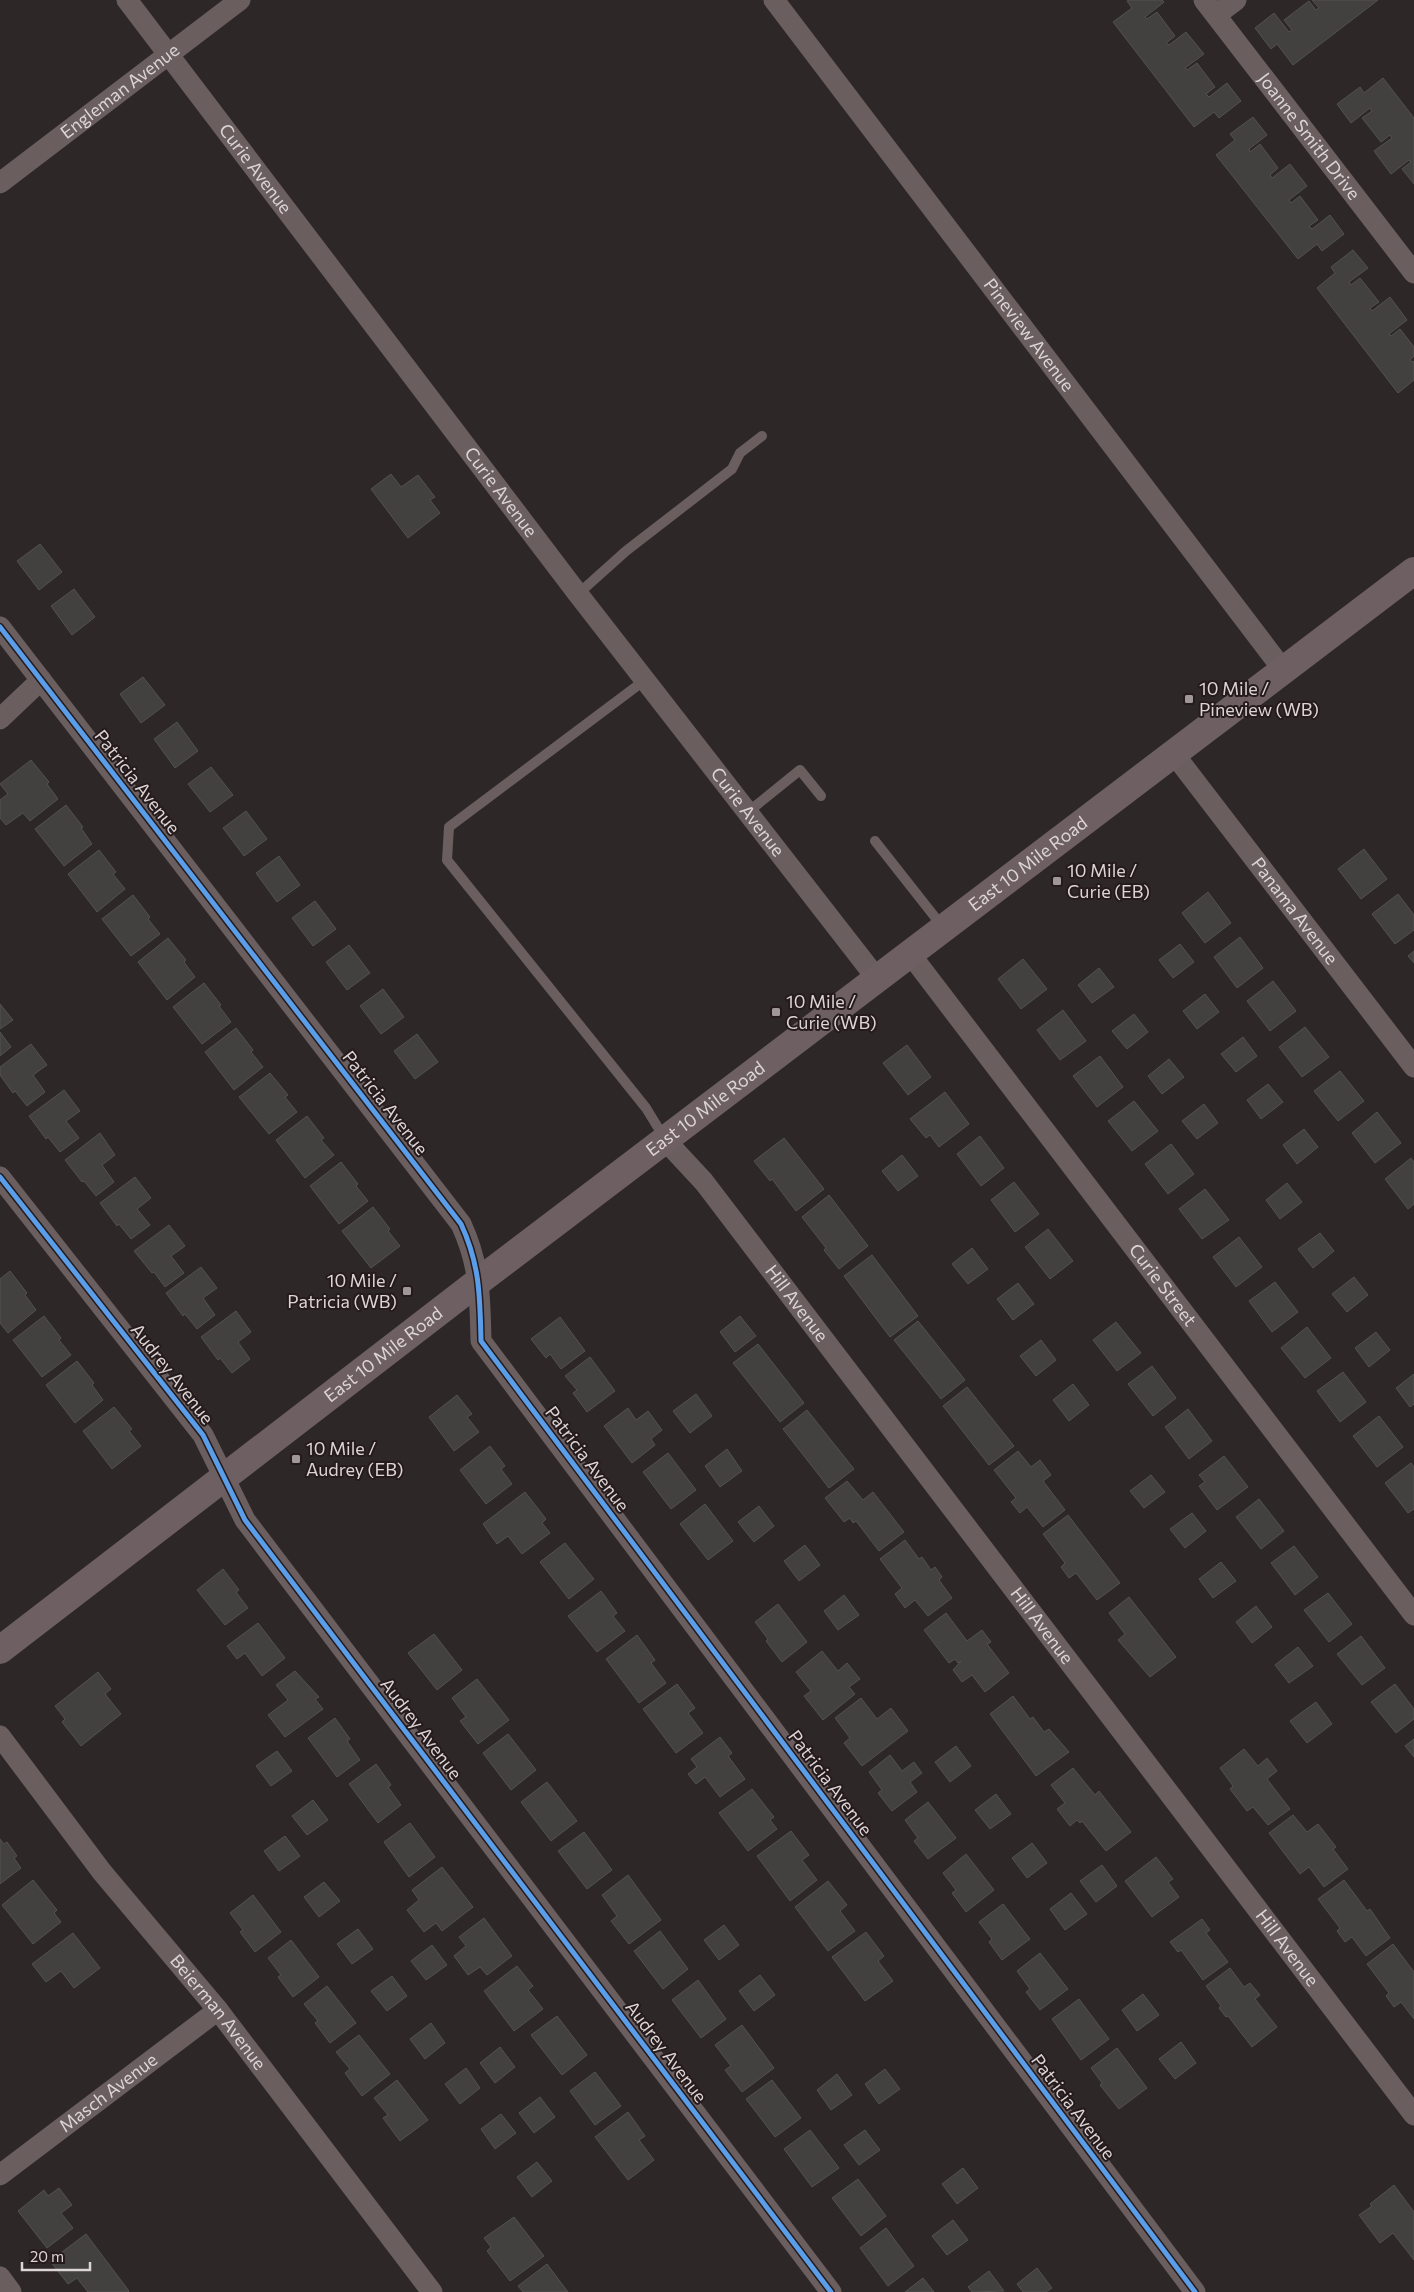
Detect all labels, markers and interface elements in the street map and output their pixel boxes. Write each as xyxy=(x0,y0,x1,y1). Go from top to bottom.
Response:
street label: Engleman Avenue xyxy=(56,38,183,143)
street label: Joanne Smith Drive xyxy=(1254,68,1366,204)
street label: Curie Avenue xyxy=(215,119,297,218)
street label: Pineview Avenue xyxy=(979,274,1080,396)
street label: Curie Avenue xyxy=(460,442,543,541)
place label: 10 Mile / Pineview (WB) xyxy=(1199,677,1319,720)
marker: 10 Mile / Pineview (WB) xyxy=(1183,693,1195,705)
street label: Patricia Avenue xyxy=(90,725,185,838)
street label: Curie Avenue xyxy=(707,762,790,861)
street label: East 10 Mile Road xyxy=(964,811,1091,915)
street label: Panama Avenue xyxy=(1247,853,1343,968)
place label: 10 Mile / Curie (EB) xyxy=(1067,859,1150,902)
marker: 10 Mile / Curie (EB) xyxy=(1051,875,1063,887)
place label: 10 Mile / Curie (WB) xyxy=(786,990,877,1033)
marker: 10 Mile / Curie (WB) xyxy=(770,1006,782,1018)
street label: Patricia Avenue xyxy=(338,1046,433,1159)
street label: East 10 Mile Road xyxy=(641,1056,769,1160)
street label: Curie Street xyxy=(1125,1239,1202,1330)
street label: Hill Avenue xyxy=(761,1260,834,1346)
place label: 10 Mile / Patricia (WB) xyxy=(287,1269,397,1312)
marker: 10 Mile / Patricia (WB) xyxy=(401,1285,413,1297)
street label: East 10 Mile Road xyxy=(319,1301,446,1406)
street label: Audrey Avenue xyxy=(127,1319,219,1428)
street label: Patricia Avenue xyxy=(541,1401,635,1515)
place label: 10 Mile / Audrey (EB) xyxy=(306,1437,403,1480)
marker: 10 Mile / Audrey (EB) xyxy=(290,1453,302,1465)
street label: Hill Avenue xyxy=(1006,1582,1079,1668)
street label: Audrey Avenue xyxy=(376,1673,467,1784)
street label: Patricia Avenue xyxy=(784,1725,878,1839)
street label: Hill Avenue xyxy=(1252,1905,1324,1990)
street label: Beierman Avenue xyxy=(166,1949,271,2074)
street label: Audrey Avenue xyxy=(621,1996,712,2107)
street label: Masch Avenue xyxy=(54,2048,161,2136)
street label: Patricia Avenue xyxy=(1027,2049,1121,2163)
scale bar xyxy=(22,2240,90,2272)
text: 20 m xyxy=(30,2247,64,2265)

